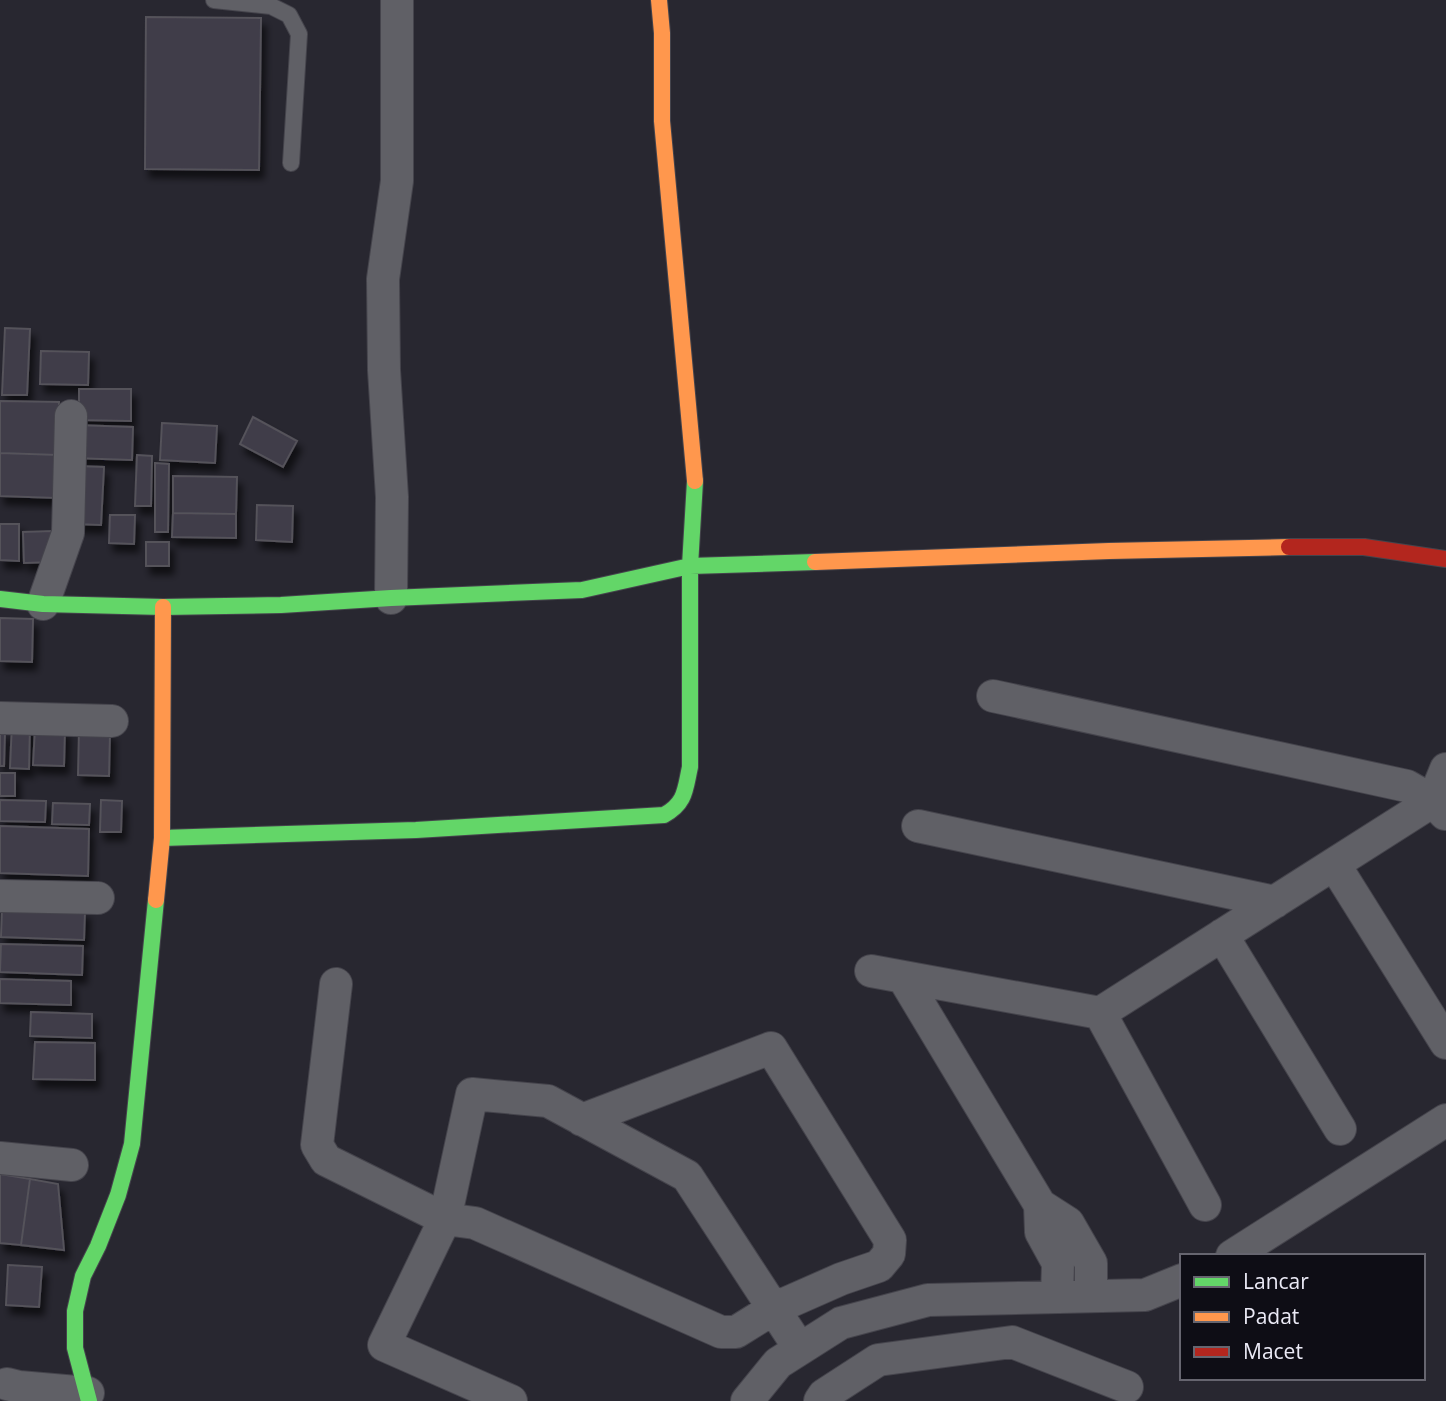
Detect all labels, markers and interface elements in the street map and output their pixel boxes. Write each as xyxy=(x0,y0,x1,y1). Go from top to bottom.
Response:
legend xyxy=(1180,1254,1425,1380)
text: Lancar xyxy=(1243,1267,1309,1295)
text: Padat xyxy=(1243,1302,1299,1330)
text: Macet xyxy=(1243,1337,1303,1365)

